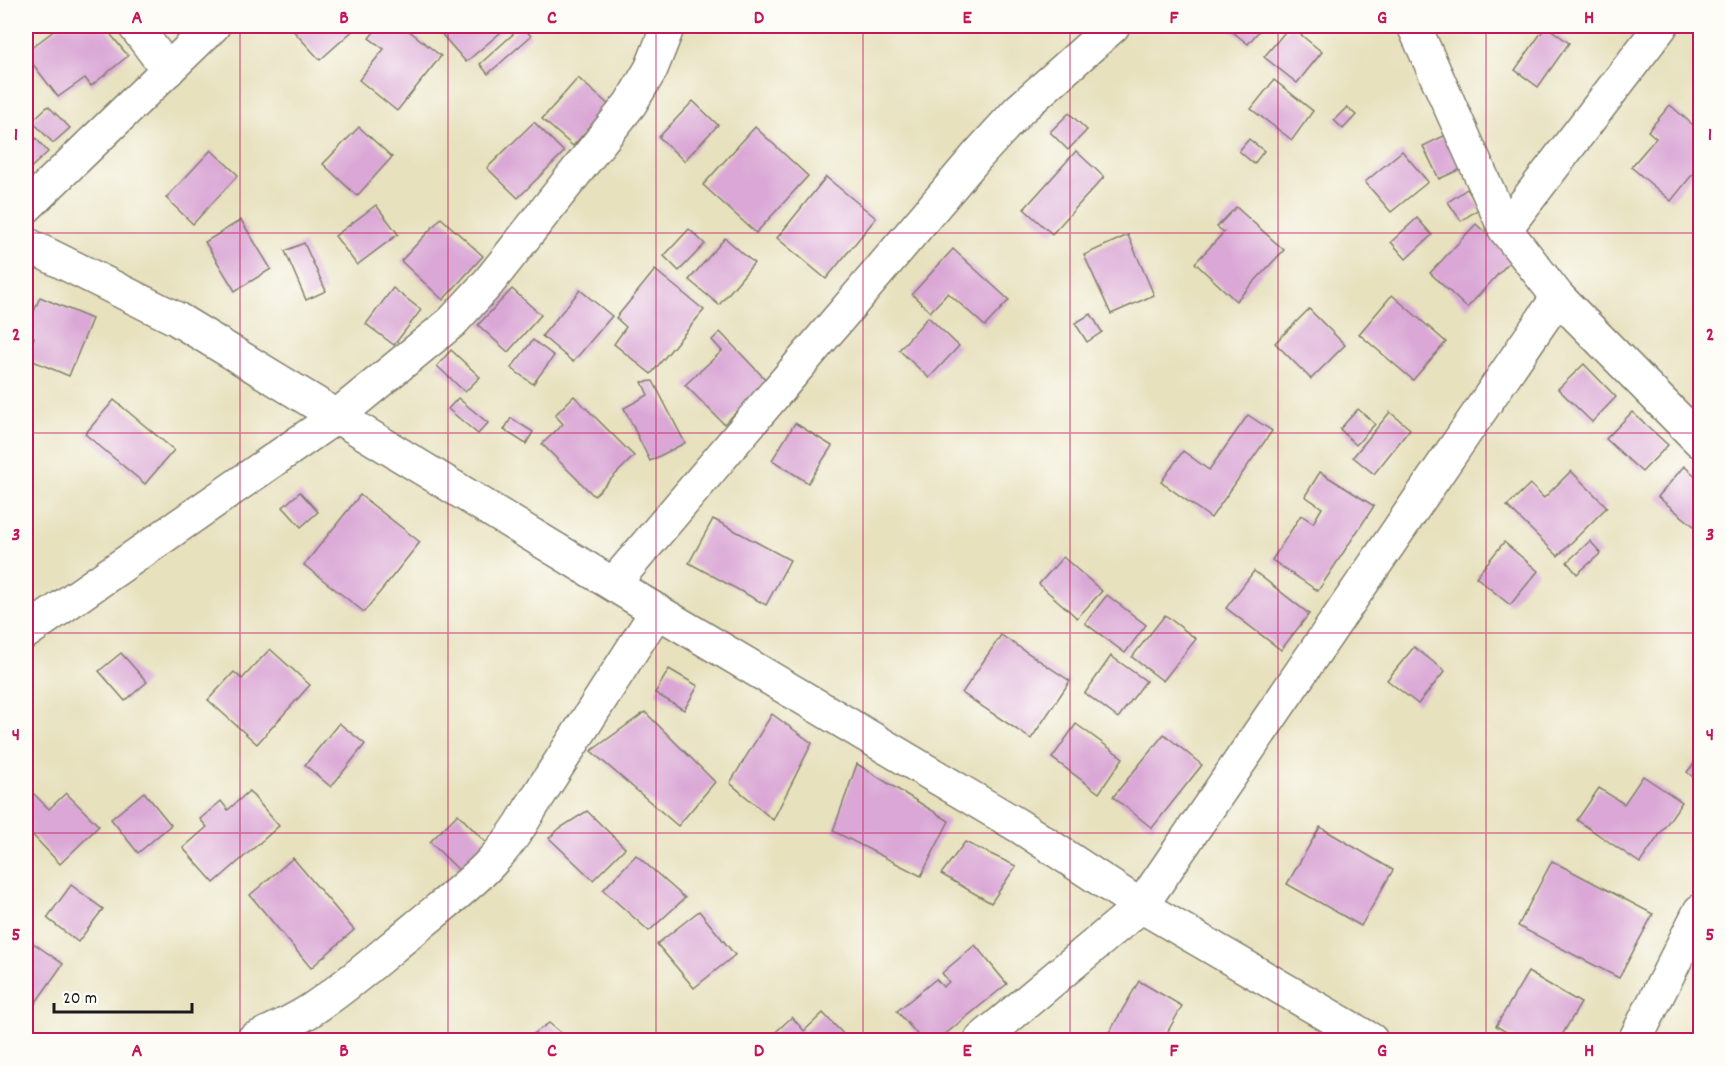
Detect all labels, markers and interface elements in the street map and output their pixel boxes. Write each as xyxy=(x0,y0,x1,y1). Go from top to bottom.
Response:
text: A xyxy=(132,5,143,33)
text: B xyxy=(339,5,349,33)
text: C xyxy=(547,5,557,33)
text: D xyxy=(754,5,765,33)
text: E xyxy=(962,5,972,33)
text: F xyxy=(1170,5,1180,33)
text: G xyxy=(1377,5,1387,33)
text: H xyxy=(1584,5,1594,33)
text: 1 xyxy=(14,122,18,150)
text: 1 xyxy=(1708,122,1712,150)
text: 2 xyxy=(12,322,20,350)
text: 2 xyxy=(1706,322,1714,350)
text: 3 xyxy=(12,522,20,550)
text: 3 xyxy=(1706,522,1714,550)
text: 4 xyxy=(12,722,20,750)
text: 4 xyxy=(1706,722,1714,750)
text: 5 xyxy=(11,922,21,950)
text: 5 xyxy=(1705,922,1715,950)
scale bar xyxy=(54,976,192,1014)
text: 20 m xyxy=(63,987,97,1012)
text: A xyxy=(132,1038,143,1066)
text: B xyxy=(339,1038,349,1066)
text: C xyxy=(547,1038,557,1066)
text: D xyxy=(754,1038,765,1066)
text: E xyxy=(962,1038,972,1066)
text: F xyxy=(1170,1038,1180,1066)
text: G xyxy=(1377,1038,1387,1066)
text: H xyxy=(1584,1038,1594,1066)

